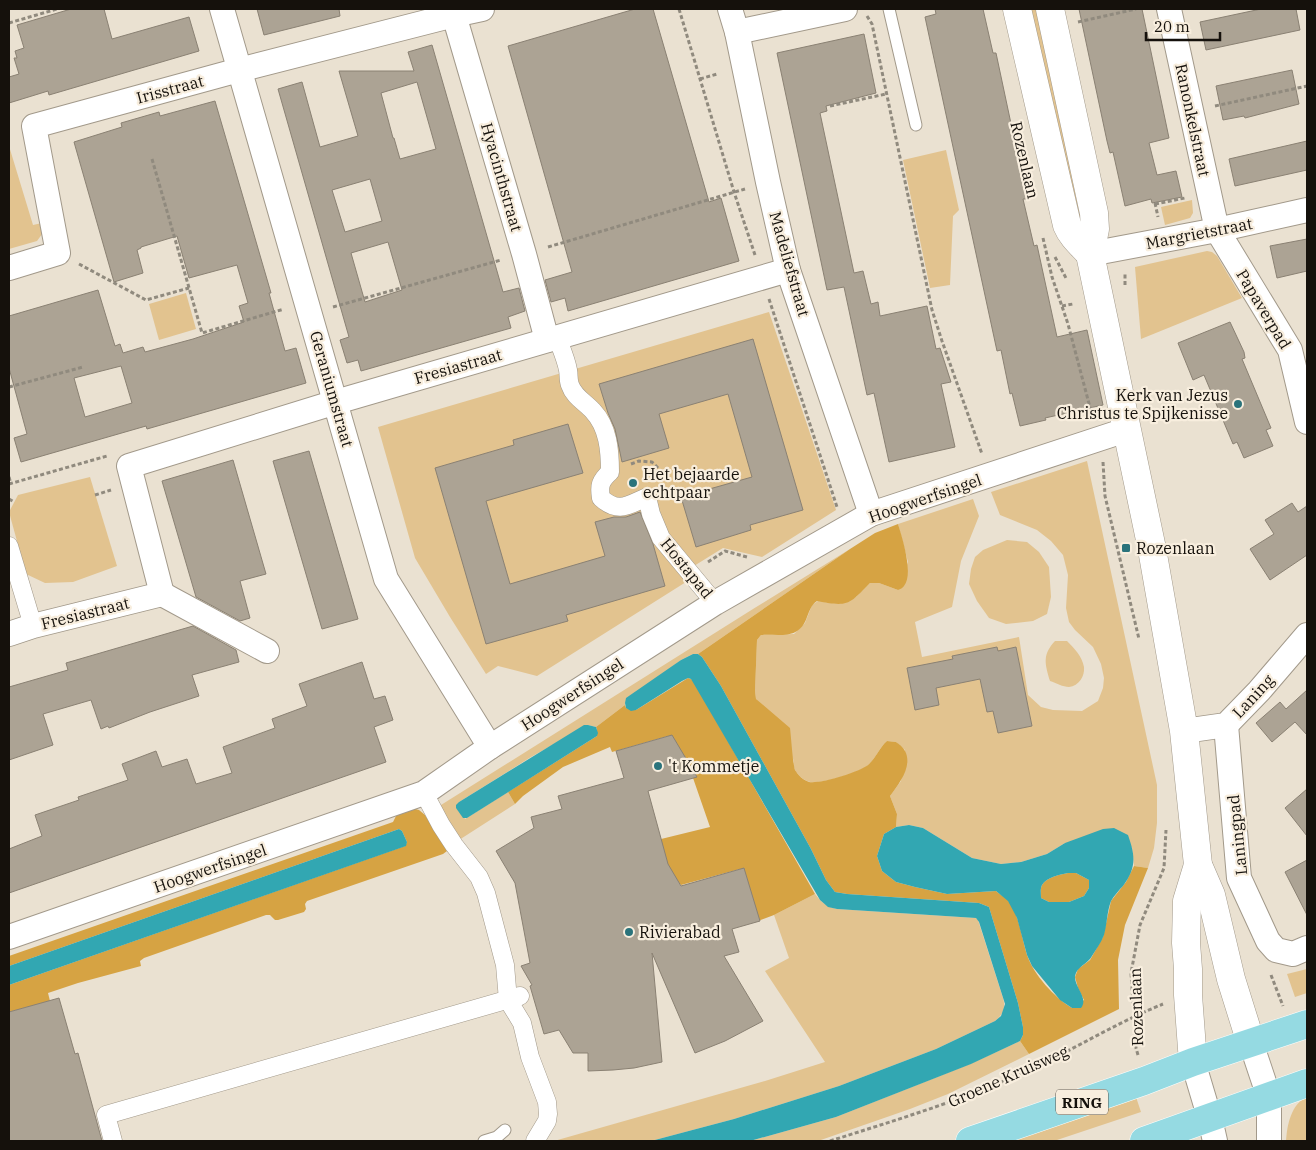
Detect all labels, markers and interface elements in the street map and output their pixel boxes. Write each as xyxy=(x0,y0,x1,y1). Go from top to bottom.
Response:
scale bar xyxy=(1146,10,1220,42)
text: 20 m xyxy=(1154,17,1190,36)
street label: Ranonkelstraat xyxy=(1171,62,1215,179)
street label: Irisstraat xyxy=(134,70,206,108)
street label: Rozenlaan xyxy=(1006,119,1044,201)
street label: Hyacinthstraat xyxy=(477,120,527,234)
street label: Madeliefstraat xyxy=(765,209,815,319)
street label: Margrietstraat xyxy=(1144,213,1254,253)
street label: Papaverpad xyxy=(1232,265,1296,353)
street label: Geraniumstraat xyxy=(306,329,358,450)
street label: Fresiastraat xyxy=(412,344,504,388)
place label: Kerk van Jezus Christus te Spijkenisse xyxy=(1057,385,1228,423)
marker: Kerk van Jezus Christus te Spijkenisse xyxy=(1232,398,1244,410)
place label: Het bejaarde echtpaar xyxy=(643,464,740,502)
street label: Hoogwerfsingel xyxy=(866,469,984,527)
marker: Het bejaarde echtpaar xyxy=(627,477,639,489)
street label: Hostapad xyxy=(657,534,718,603)
place label: Rozenlaan xyxy=(1136,538,1215,558)
marker: Rozenlaan xyxy=(1120,542,1132,554)
street label: Fresiastraat xyxy=(39,592,132,634)
street label: Hoogwerfsingel xyxy=(517,653,627,735)
street label: Laning xyxy=(1228,670,1278,722)
place label: 't Kommetje xyxy=(668,756,759,776)
marker: 't Kommetje xyxy=(652,760,664,772)
street label: Laningpad xyxy=(1223,793,1251,876)
street label: Hoogwerfsingel xyxy=(151,839,269,897)
place label: Rivierabad xyxy=(639,922,721,942)
marker: Rivierabad xyxy=(623,926,635,938)
street label: Rozenlaan xyxy=(1125,967,1147,1047)
street label: Groene Kruisweg xyxy=(945,1040,1072,1112)
road number: RING xyxy=(1056,1090,1108,1114)

